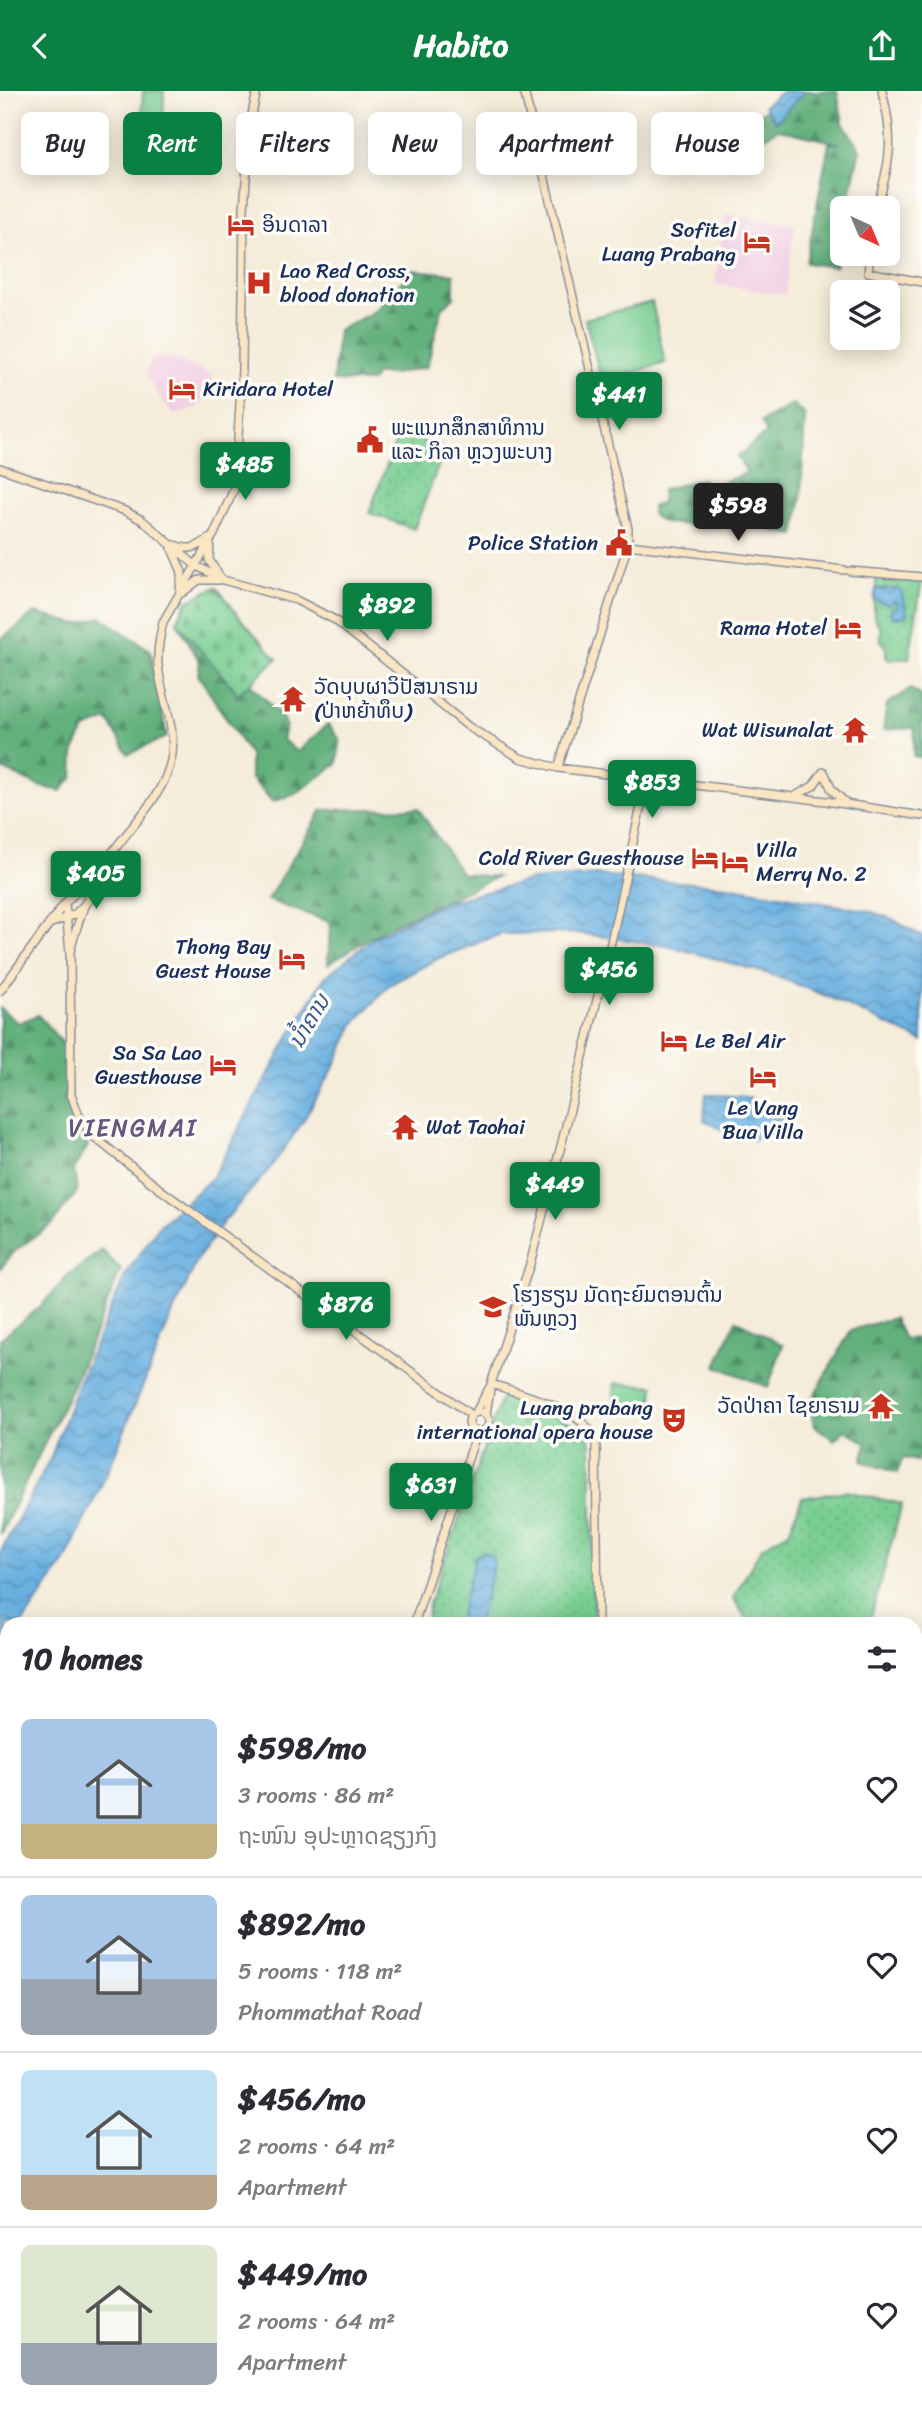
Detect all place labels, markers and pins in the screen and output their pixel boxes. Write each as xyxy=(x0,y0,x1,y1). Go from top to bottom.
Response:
place label: ອິນດາລາ xyxy=(262,206,328,244)
hotel icon: ອິນດາລາ xyxy=(226,210,256,240)
place label: Sofitel Luang Prabang xyxy=(602,211,737,273)
hotel icon: Sofitel Luang Prabang xyxy=(742,227,772,257)
place label: Lao Red Cross, blood donation xyxy=(280,252,415,314)
hospital icon: Lao Red Cross, blood donation xyxy=(244,268,274,298)
place label: Kiridara Hotel xyxy=(203,370,334,408)
pin: $441 xyxy=(578,373,660,432)
hotel icon: Kiridara Hotel xyxy=(167,374,197,404)
place label: ພະແນກສຶກສາທິການ ແລະ ກິລາ ຫຼວງພະບາງ xyxy=(391,409,552,471)
public building icon: ພະແນກສຶກສາທິການ ແລະ ກິລາ ຫຼວງພະບາງ xyxy=(355,425,385,455)
pin: $485 xyxy=(204,443,286,502)
pin: $598 xyxy=(697,483,779,543)
place label: Police Station xyxy=(468,524,598,562)
public building icon: Police Station xyxy=(604,528,634,558)
pin: $892 xyxy=(346,583,428,643)
place label: Rama Hotel xyxy=(720,609,828,647)
hotel icon: Rama Hotel xyxy=(833,613,863,643)
place label: ວັດບຸບຜາວິປັສນາຣາມ (ປ່າຫຍ້າທຶບ) xyxy=(314,668,478,730)
temple icon: ວັດບຸບຜາວິປັສນາຣາມ (ປ່າຫຍ້າທຶບ) xyxy=(278,684,308,714)
place label: Wat Wisunalat xyxy=(702,711,834,749)
temple icon: Wat Wisunalat xyxy=(840,715,870,745)
pin: $853 xyxy=(611,761,693,820)
place label: Villa Merry No. 2 xyxy=(756,831,867,893)
place label: Cold River Guesthouse xyxy=(479,839,684,877)
hotel icon: Cold River Guesthouse xyxy=(690,843,720,873)
hotel icon: Villa Merry No. 2 xyxy=(720,847,750,877)
pin: $405 xyxy=(55,851,137,911)
place label: Thong Bay Guest House xyxy=(156,928,271,990)
hotel icon: Thong Bay Guest House xyxy=(277,944,307,974)
pin: $456 xyxy=(568,947,650,1007)
place label: Le Bel Air xyxy=(695,1022,786,1060)
hotel icon: Le Bel Air xyxy=(659,1026,689,1056)
place label: Sa Sa Lao Guesthouse xyxy=(95,1034,202,1096)
hotel icon: Sa Sa Lao Guesthouse xyxy=(208,1050,238,1080)
hotel icon: Le Vang Bua Villa xyxy=(748,1062,778,1092)
place label: Le Vang Bua Villa xyxy=(722,1089,804,1151)
place label: Wat Taohai xyxy=(426,1108,526,1146)
temple icon: Wat Taohai xyxy=(390,1112,420,1142)
pin: $449 xyxy=(514,1163,596,1222)
place label: ໂຮງຮຽນ ມັດຖະຍົມຕອນຕົ້ນ ພັນຫຼວງ xyxy=(513,1276,723,1338)
pin: $876 xyxy=(305,1283,387,1342)
school or university icon: ໂຮງຮຽນ ມັດຖະຍົມຕອນຕົ້ນ ພັນຫຼວງ xyxy=(478,1292,508,1322)
place label: ວັດປ່າຄາ ໄຊຍາຣາມ xyxy=(717,1387,860,1425)
place label: Luang prabang international opera house xyxy=(417,1389,653,1451)
temple icon: ວັດປ່າຄາ ໄຊຍາຣາມ xyxy=(866,1391,896,1421)
theatre icon: Luang prabang international opera house xyxy=(659,1405,689,1435)
pin: $631 xyxy=(390,1463,472,1523)

